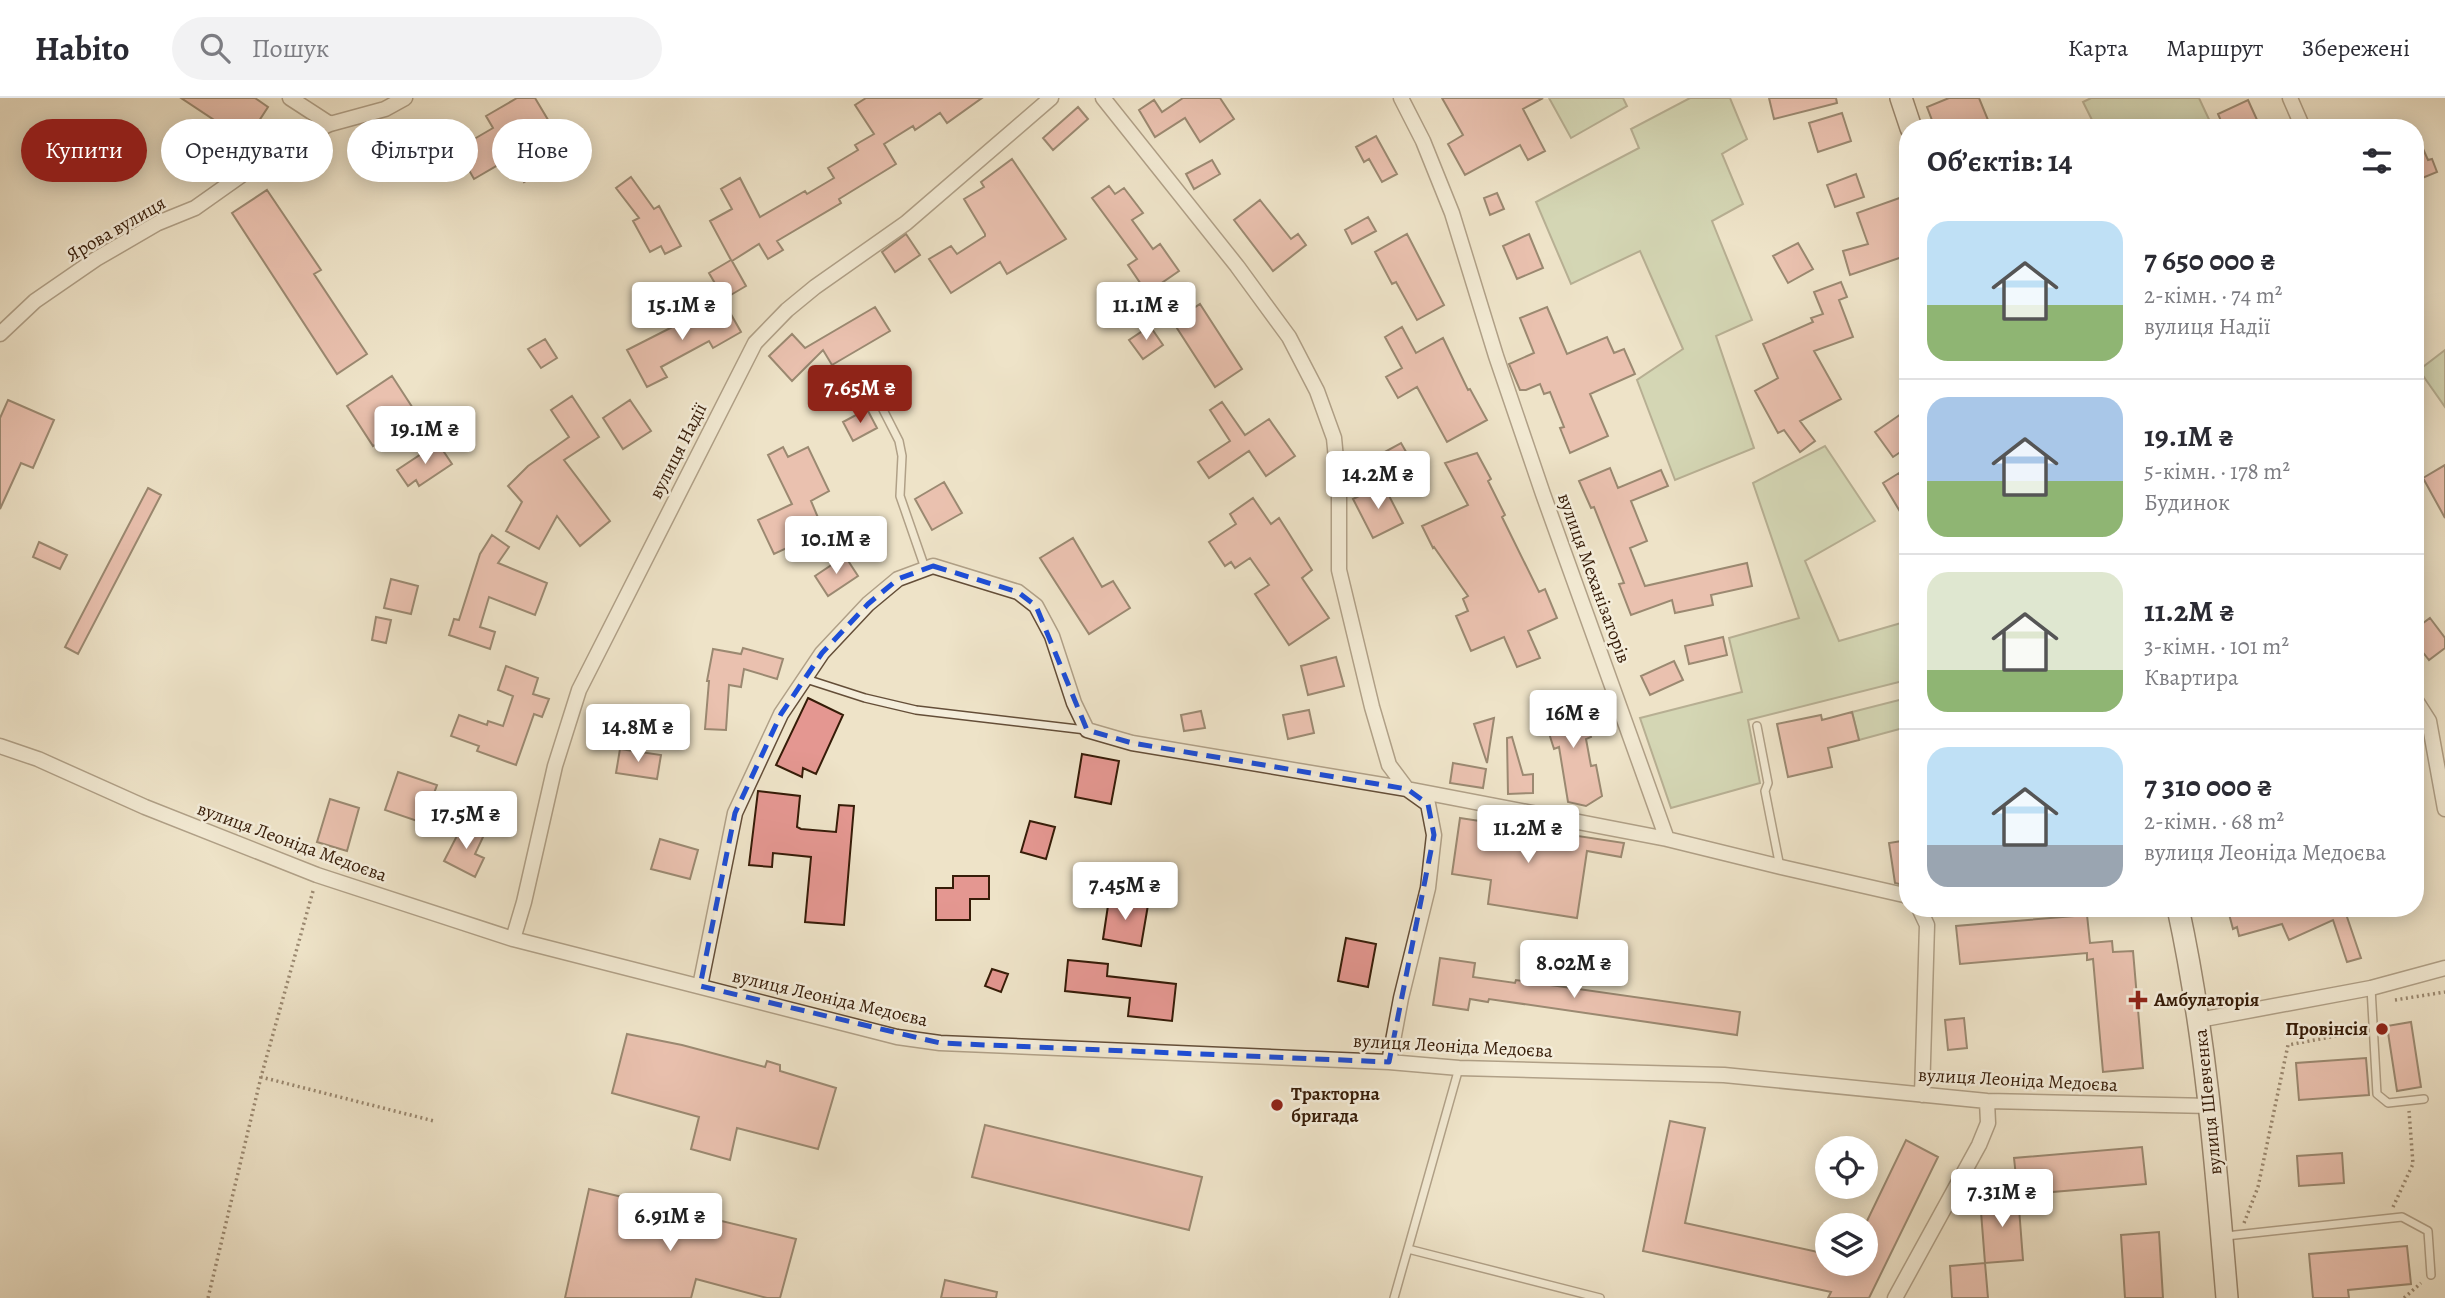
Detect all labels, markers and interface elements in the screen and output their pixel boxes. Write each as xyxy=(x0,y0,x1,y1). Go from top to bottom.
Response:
search box xyxy=(172,17,662,80)
text: Habito xyxy=(35,26,130,71)
icon: search xyxy=(196,29,234,67)
text: Пошук xyxy=(252,31,329,66)
text: Карта xyxy=(2068,32,2128,64)
text: Маршрут xyxy=(2166,32,2263,64)
text: Збережені xyxy=(2301,32,2410,64)
chip: Купити xyxy=(21,119,147,182)
chip: Орендувати xyxy=(161,119,333,182)
chip: Фільтри xyxy=(347,119,478,182)
chip: Нове xyxy=(492,119,592,182)
text: Об’єктів: 14 xyxy=(1927,141,2073,181)
icon: filters xyxy=(2358,142,2396,180)
street label: Ярова вулиця xyxy=(62,190,170,268)
text: 7 650 000 ₴ xyxy=(2144,240,2276,280)
icon: home xyxy=(1983,249,2067,333)
text: 2-кімн. · 74 m² xyxy=(2144,280,2282,311)
pin: 15.1M ₴ xyxy=(617,282,747,342)
pin: 11.1M ₴ xyxy=(1081,282,1211,342)
text: 15.1M ₴ xyxy=(648,289,716,320)
text: 11.1M ₴ xyxy=(1113,289,1179,320)
text: вулиця Надії xyxy=(2144,311,2270,342)
pin: 7.65M ₴ xyxy=(795,366,925,425)
text: 7.65M ₴ xyxy=(824,372,896,403)
street label: вулиця Надії xyxy=(643,398,714,503)
pin: 19.1M ₴ xyxy=(360,406,490,466)
text: 19.1M ₴ xyxy=(390,413,460,444)
text: 19.1M ₴ xyxy=(2144,416,2234,456)
icon: home xyxy=(1983,425,2067,509)
pin: 14.2M ₴ xyxy=(1313,452,1443,511)
text: 5-кімн. · 178 m² xyxy=(2144,456,2290,487)
text: 14.2M ₴ xyxy=(1342,458,1414,489)
text: Будинок xyxy=(2144,487,2230,518)
street label: вулиця Механізаторів xyxy=(1551,489,1637,667)
pin: 10.1M ₴ xyxy=(771,517,901,576)
text: 10.1M ₴ xyxy=(801,523,871,554)
text: 11.2M ₴ xyxy=(2144,591,2235,631)
icon: home xyxy=(1983,600,2067,684)
text: 3-кімн. · 101 m² xyxy=(2144,631,2289,662)
text: Квартира xyxy=(2144,662,2239,693)
pin: 16M ₴ xyxy=(1524,690,1622,750)
text: 16M ₴ xyxy=(1546,697,1600,728)
pin: 14.8M ₴ xyxy=(573,704,703,764)
text: 14.8M ₴ xyxy=(602,711,674,742)
text: 7 310 000 ₴ xyxy=(2144,766,2273,806)
icon: home xyxy=(1983,775,2067,859)
pin: 17.5M ₴ xyxy=(401,792,531,851)
street label: вулиця Леоніда Медоєва xyxy=(194,796,391,889)
text: 17.5M ₴ xyxy=(431,798,501,829)
pin: 11.2M ₴ xyxy=(1463,806,1593,865)
text: 2-кімн. · 68 m² xyxy=(2144,806,2284,837)
text: 11.2M ₴ xyxy=(1493,812,1563,843)
text: вулиця Леоніда Медоєва xyxy=(2144,837,2386,868)
pin: 7.45M ₴ xyxy=(1060,862,1190,922)
text: 7.45M ₴ xyxy=(1089,869,1161,900)
pin: 8.02M ₴ xyxy=(1509,940,1639,1000)
text: 8.02M ₴ xyxy=(1536,947,1612,978)
street label: вулиця Леоніда Медоєва xyxy=(730,963,931,1033)
place label: Амбулаторія xyxy=(2153,987,2259,1013)
marker: Амбулаторія xyxy=(2128,990,2148,1010)
place label: Провінсія xyxy=(2285,1016,2368,1042)
marker: Провінсія xyxy=(2374,1021,2390,1037)
street label: вулиця Леоніда Медоєва xyxy=(1352,1028,1554,1064)
street label: вулиця Шевченка xyxy=(2187,1028,2229,1176)
street label: вулиця Леоніда Медоєва xyxy=(1917,1062,2119,1098)
place label: Тракторна бригада xyxy=(1291,1081,1381,1129)
marker: Тракторна бригада xyxy=(1269,1097,1285,1113)
map controls xyxy=(1815,1136,1878,1276)
button: locate xyxy=(1815,1136,1878,1199)
pin: 7.31M ₴ xyxy=(1937,1170,2067,1229)
text: 7.31M ₴ xyxy=(1967,1176,2037,1207)
pin: 6.91M ₴ xyxy=(605,1194,735,1253)
text: 6.91M ₴ xyxy=(634,1200,706,1231)
button: layers xyxy=(1815,1213,1878,1276)

